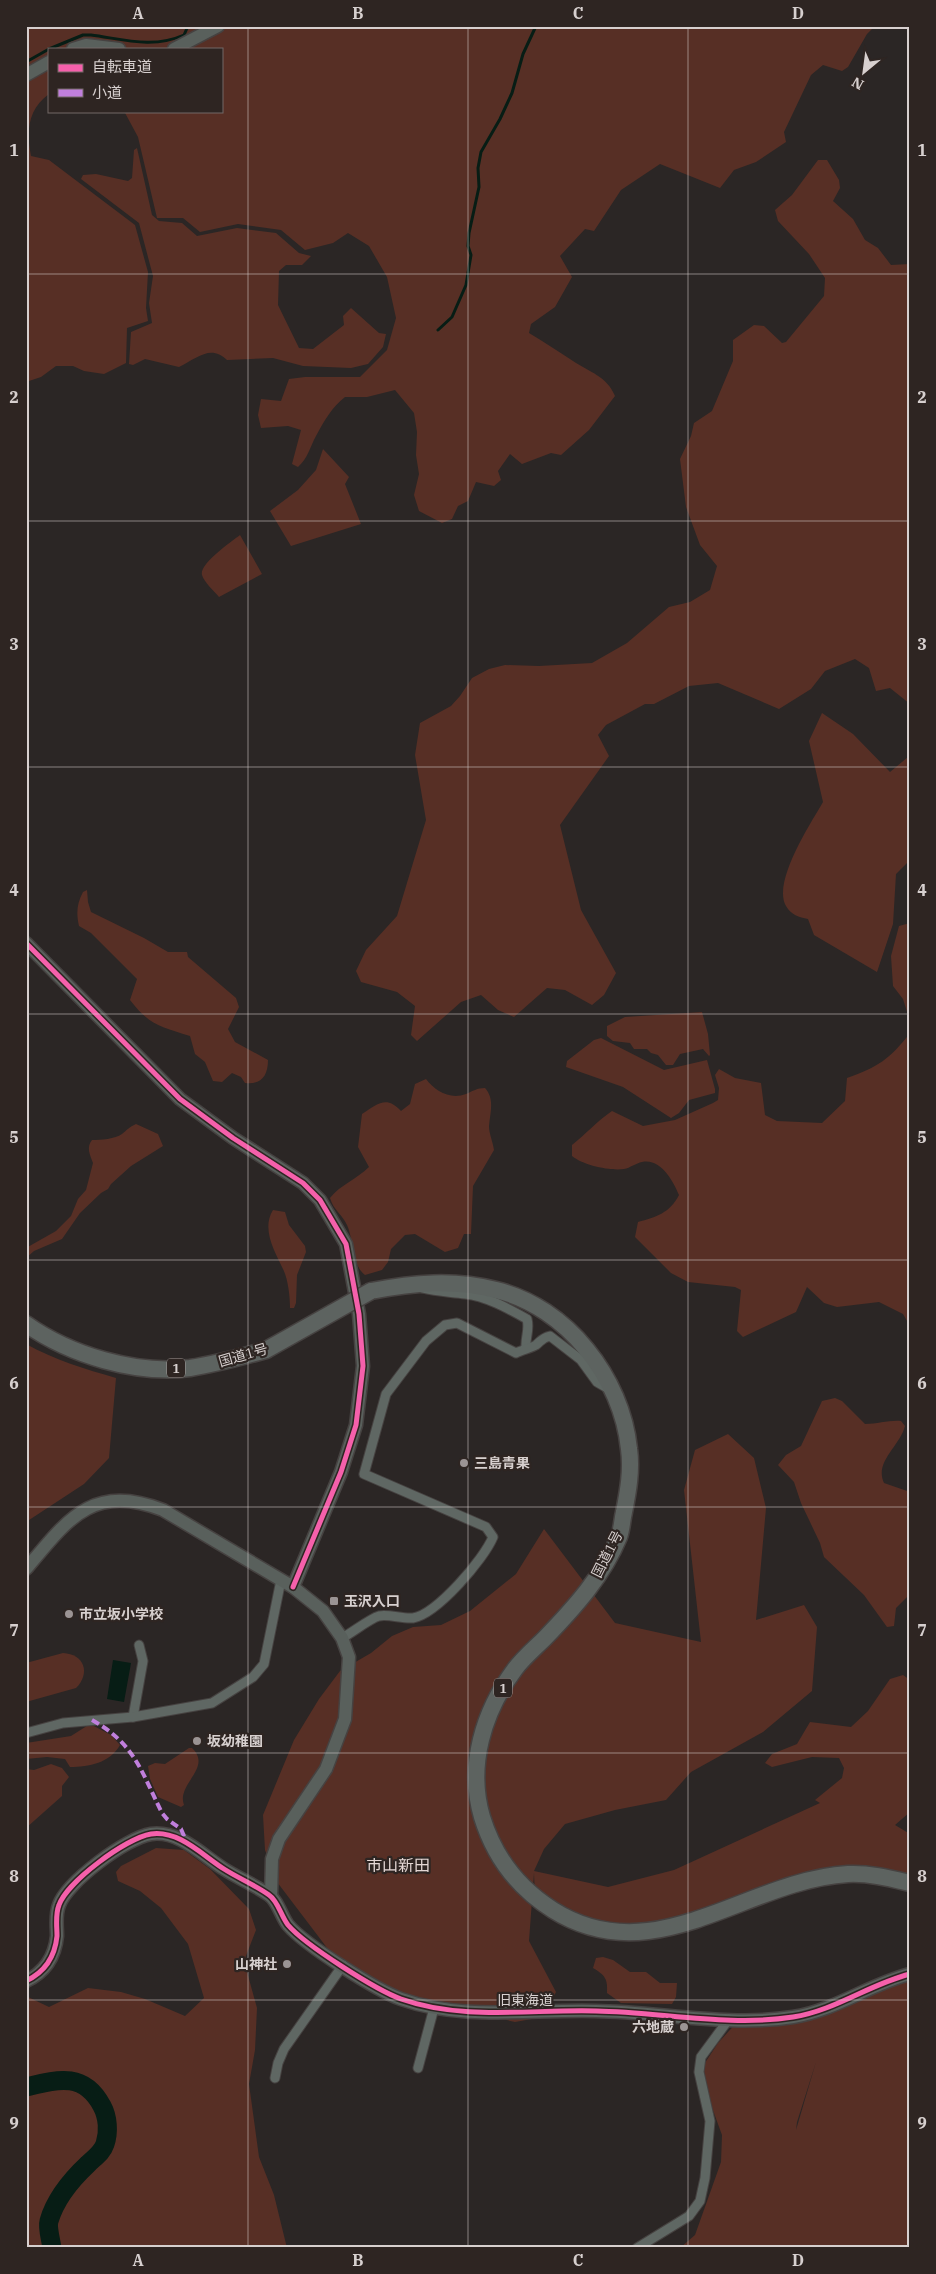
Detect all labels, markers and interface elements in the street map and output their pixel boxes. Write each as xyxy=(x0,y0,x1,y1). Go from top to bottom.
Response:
text: A xyxy=(132,3,144,23)
text: B xyxy=(352,3,364,23)
text: C xyxy=(573,3,583,23)
text: D xyxy=(792,3,804,23)
legend xyxy=(48,48,222,112)
north arrow xyxy=(838,48,888,98)
text: 自転車道 xyxy=(92,57,152,76)
text: N xyxy=(848,73,867,94)
text: 小道 xyxy=(92,83,122,102)
text: 1 xyxy=(9,140,19,160)
text: 1 xyxy=(917,140,927,160)
text: 2 xyxy=(9,387,19,407)
text: 2 xyxy=(917,387,927,407)
text: 3 xyxy=(9,634,19,654)
text: 3 xyxy=(917,634,927,654)
text: 4 xyxy=(9,880,19,900)
text: 4 xyxy=(917,880,927,900)
text: 5 xyxy=(9,1127,19,1147)
text: 5 xyxy=(917,1127,927,1147)
street label: 国道1号 xyxy=(216,1339,270,1371)
road number: 1 xyxy=(167,1359,185,1378)
text: 6 xyxy=(9,1373,19,1393)
text: 6 xyxy=(917,1373,927,1393)
place label: 三島青果 xyxy=(474,1454,530,1472)
marker: 三島青果 xyxy=(458,1457,470,1469)
street label: 国道1号 xyxy=(588,1527,626,1581)
place label: 玉沢入口 xyxy=(344,1592,400,1610)
marker: 玉沢入口 xyxy=(328,1595,340,1607)
place label: 市立坂小学校 xyxy=(79,1605,163,1623)
marker: 市立坂小学校 xyxy=(63,1608,75,1620)
text: 7 xyxy=(9,1620,19,1640)
text: 7 xyxy=(917,1620,927,1640)
road number: 1 xyxy=(494,1679,512,1698)
place label: 坂幼稚園 xyxy=(207,1732,263,1750)
marker: 坂幼稚園 xyxy=(191,1735,203,1747)
district label: 市山新田 xyxy=(366,1855,430,1875)
text: 8 xyxy=(9,1866,19,1886)
text: 8 xyxy=(917,1866,927,1886)
place label: 山神社 xyxy=(235,1955,277,1973)
marker: 山神社 xyxy=(281,1958,293,1970)
street label: 旧東海道 xyxy=(497,1991,553,2009)
place label: 六地蔵 xyxy=(632,2018,674,2036)
marker: 六地蔵 xyxy=(678,2021,690,2033)
text: 9 xyxy=(9,2113,19,2133)
text: 9 xyxy=(917,2113,927,2133)
text: A xyxy=(132,2250,144,2270)
text: B xyxy=(352,2250,364,2270)
text: C xyxy=(573,2250,583,2270)
text: D xyxy=(792,2250,804,2270)

